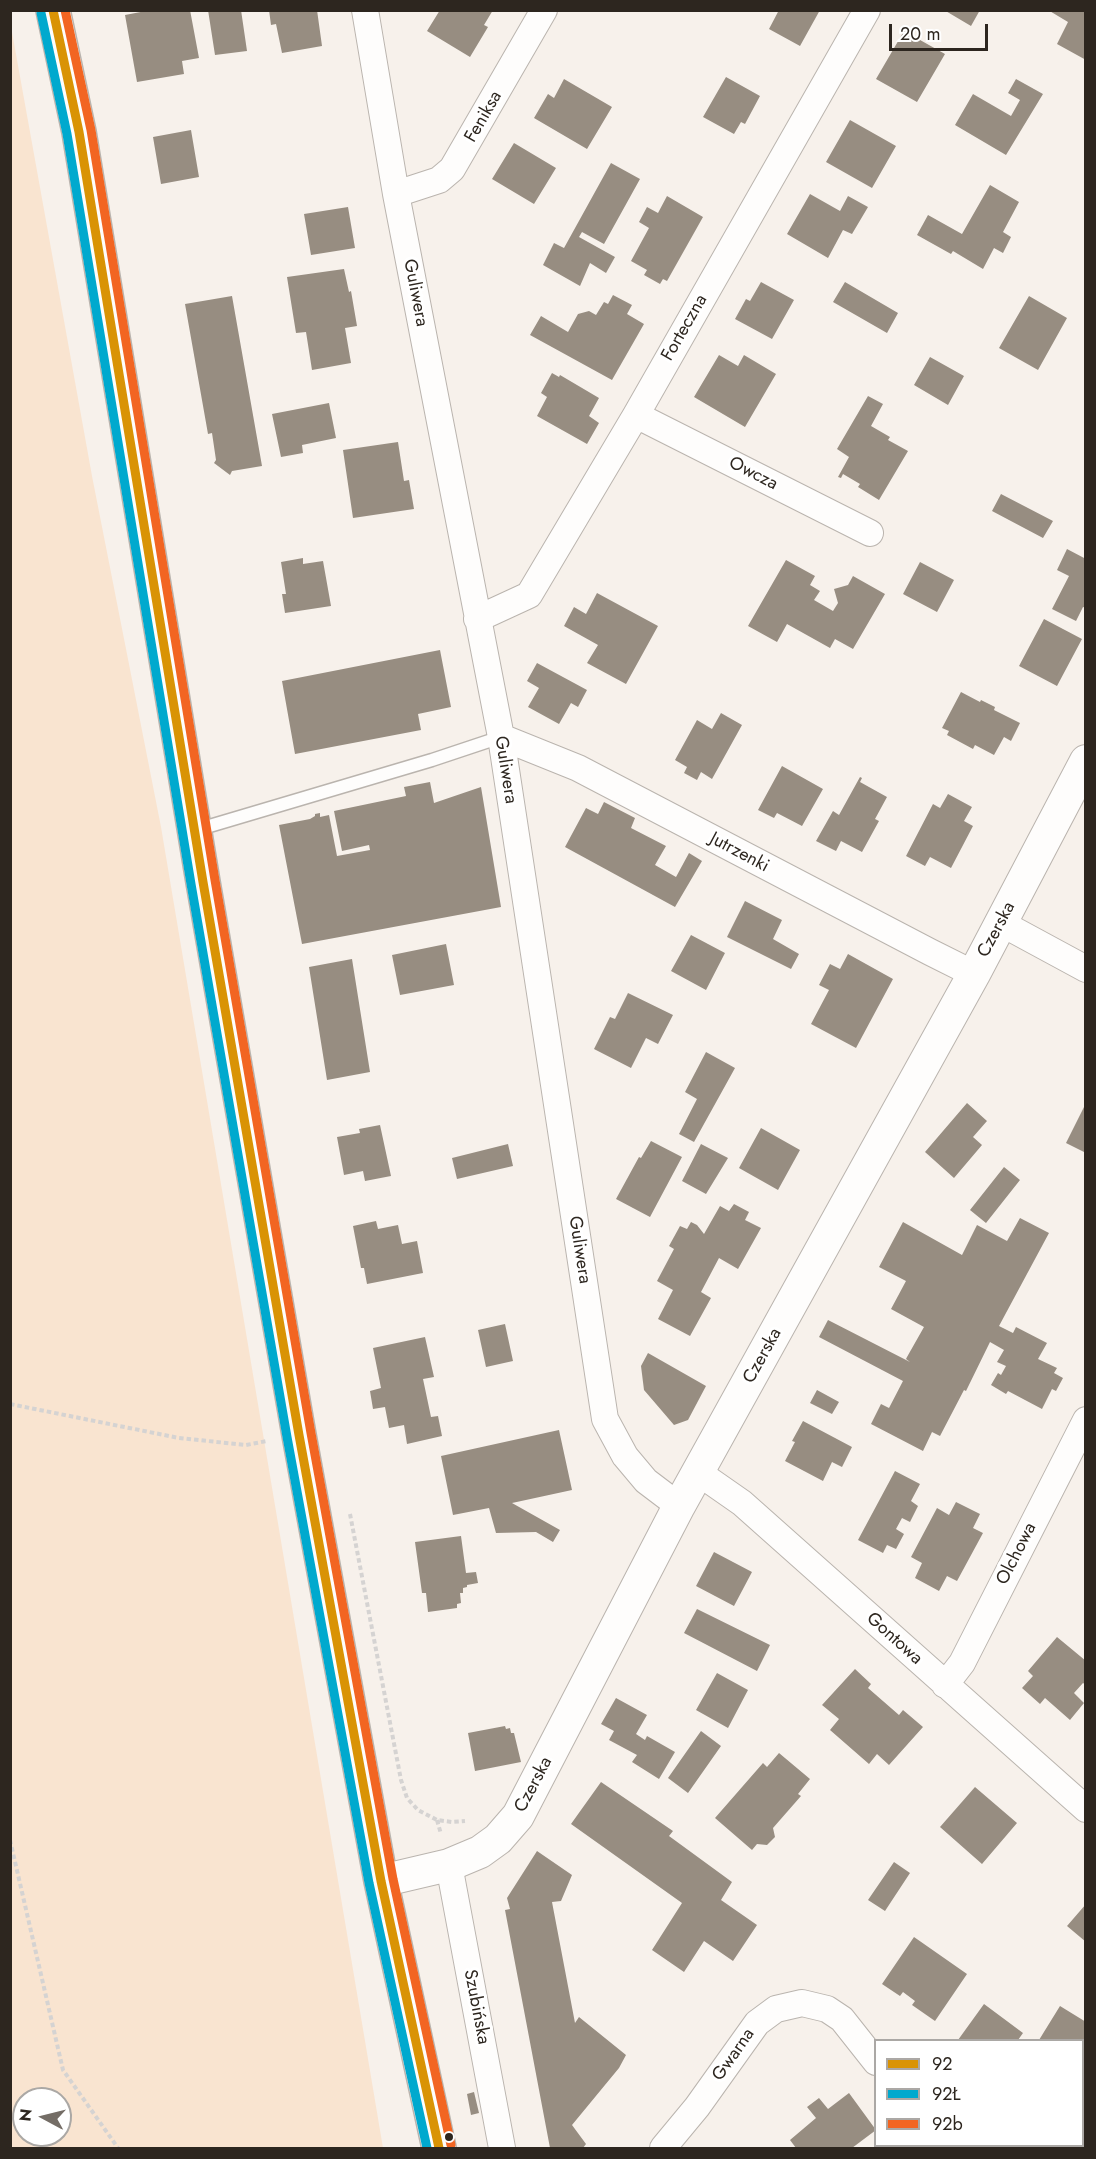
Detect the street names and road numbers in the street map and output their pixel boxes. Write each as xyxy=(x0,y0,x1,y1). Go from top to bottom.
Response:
street label: Feniksa xyxy=(461,87,507,147)
street label: Guliwera xyxy=(398,257,432,329)
street label: Forteczna xyxy=(657,291,713,365)
street label: Owcza xyxy=(725,453,781,495)
street label: Guliwera xyxy=(489,735,521,805)
street label: Jutrzenki xyxy=(706,828,772,878)
street label: Czerska xyxy=(973,899,1021,961)
street label: Guliwera xyxy=(563,1215,595,1285)
street label: Czerska xyxy=(739,1325,787,1387)
street label: Olchowa xyxy=(992,1519,1042,1589)
street label: Gontowa xyxy=(862,1608,926,1670)
street label: Czerska xyxy=(510,1754,558,1816)
street label: Szubińska xyxy=(458,1968,494,2046)
street label: Gwarna xyxy=(708,2024,760,2086)

